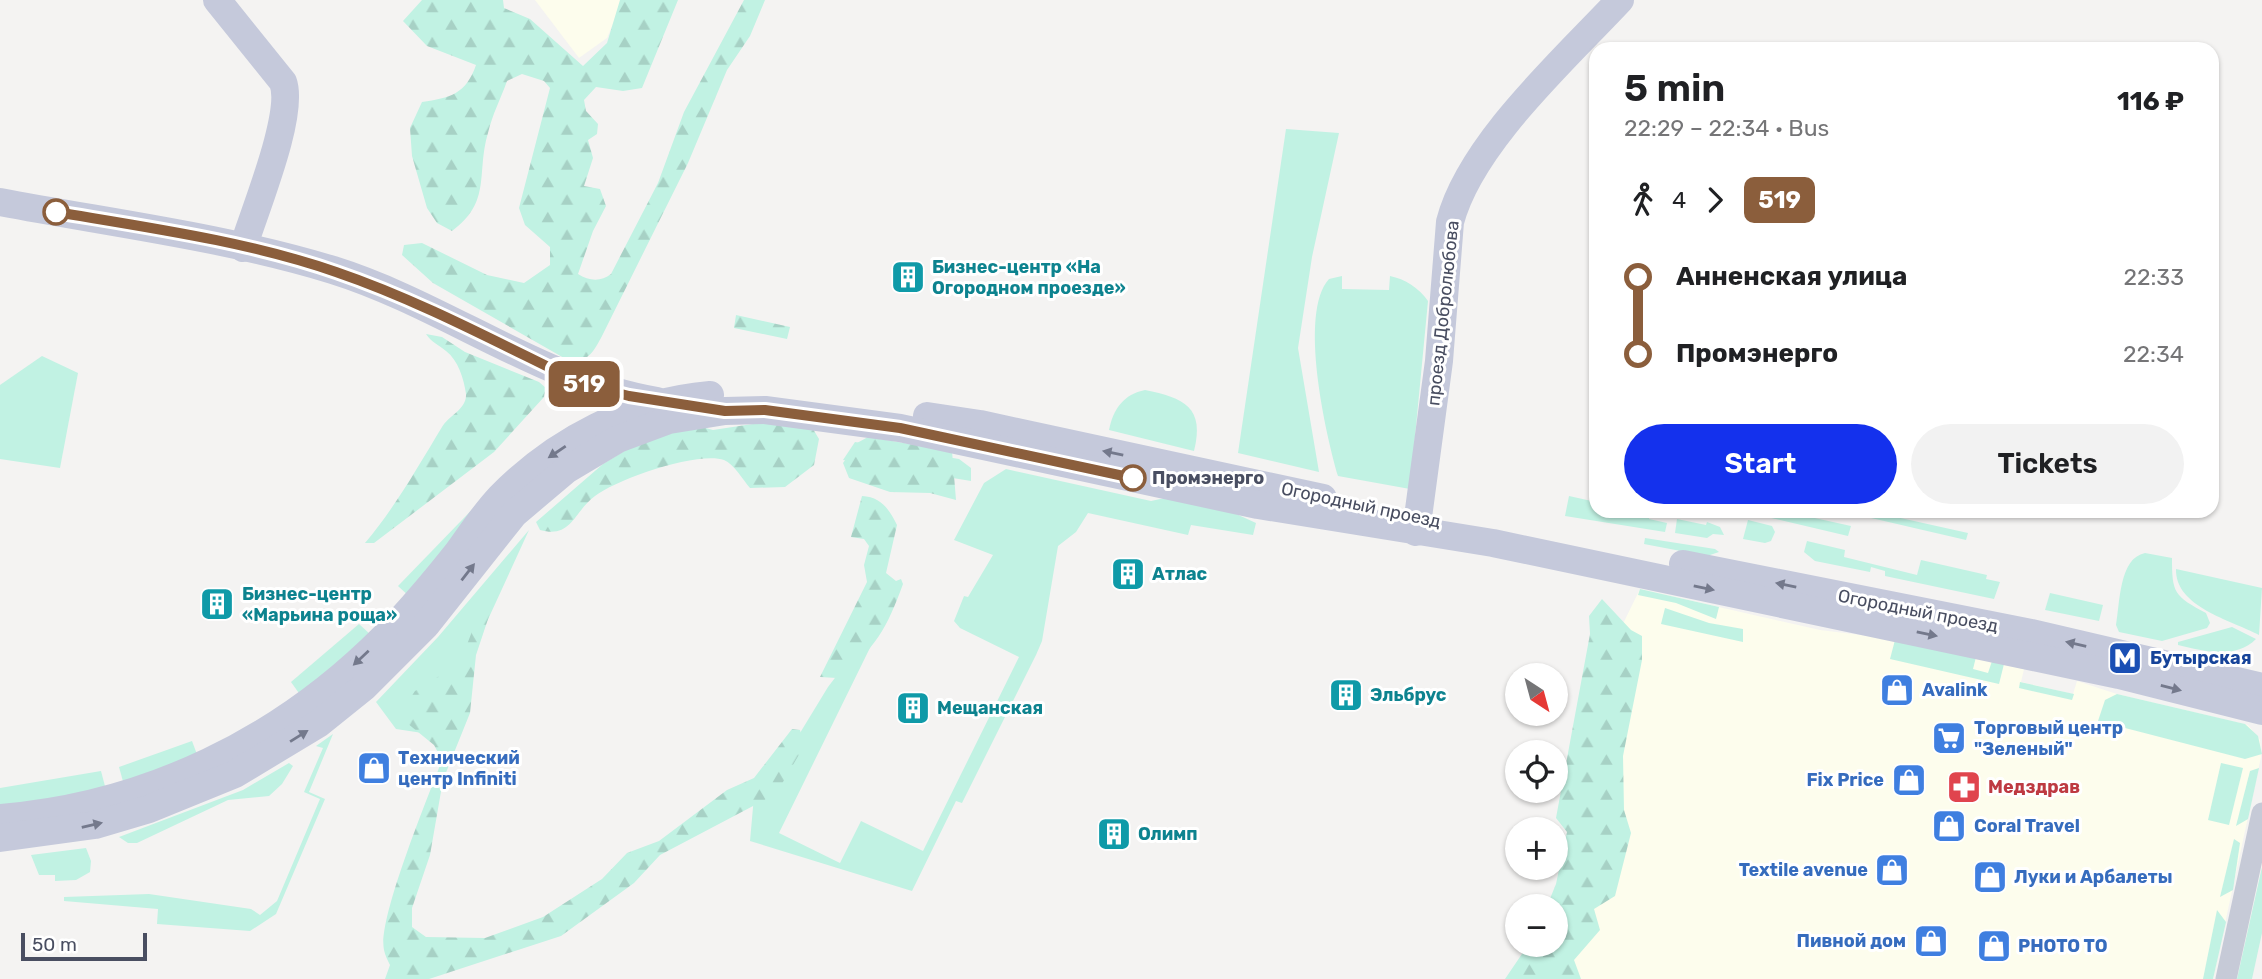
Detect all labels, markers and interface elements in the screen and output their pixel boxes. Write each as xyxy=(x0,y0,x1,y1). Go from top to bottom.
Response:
text: 5 min xyxy=(1624,65,1725,111)
text: 116 ₽ xyxy=(2117,86,2184,117)
text: 22:29 – 22:34 · Bus xyxy=(1624,114,1829,142)
icon: walk xyxy=(1624,181,1662,219)
icon: forward xyxy=(1696,181,1734,219)
text: 4 xyxy=(1672,186,1686,214)
text: 519 xyxy=(1758,186,1801,214)
unlabelled marker xyxy=(43,199,69,225)
street label: проезд Добролюбова xyxy=(1422,219,1464,407)
place label: Бизнес-центр «На Огородном проезде» xyxy=(932,256,1126,299)
building icon: Бизнес-центр «На Огородном проезде» xyxy=(889,258,927,296)
text: Анненская улица xyxy=(1676,261,1907,292)
text: 22:33 xyxy=(2123,263,2184,291)
text: Промэнерго xyxy=(1676,338,1838,369)
text: 22:34 xyxy=(2123,340,2184,368)
line badge: 519 xyxy=(544,361,624,407)
text: 519 xyxy=(563,370,605,398)
button: Start xyxy=(1624,424,1897,504)
button: Tickets xyxy=(1911,424,2184,504)
one-way arrow xyxy=(548,445,566,459)
one-way arrow xyxy=(1102,447,1124,458)
marker: Промэнерго xyxy=(1120,465,1146,491)
place label: Промэнерго xyxy=(1152,467,1264,489)
street label: Огородный проезд xyxy=(1279,477,1443,533)
building icon: Атлас xyxy=(1109,555,1147,593)
place label: Атлас xyxy=(1152,563,1208,585)
one-way arrow xyxy=(461,564,476,582)
one-way arrow xyxy=(1775,579,1797,590)
one-way arrow xyxy=(1693,582,1715,593)
place label: Бизнес-центр «Марьина роща» xyxy=(242,583,397,626)
building icon: Бизнес-центр «Марьина роща» xyxy=(198,585,236,623)
street label: Огородный проезд xyxy=(1836,585,2000,637)
one-way arrow xyxy=(1916,628,1938,639)
one-way arrow xyxy=(2065,638,2087,649)
metro station icon: Бутырская xyxy=(2106,639,2144,677)
place label: Бутырская xyxy=(2150,647,2252,669)
one-way arrow xyxy=(353,650,370,666)
north arrow xyxy=(1505,663,1568,726)
map controls xyxy=(1505,663,1568,957)
shop icon: Avalink xyxy=(1878,671,1916,709)
building icon: Эльбрус xyxy=(1327,676,1365,714)
place label: Avalink xyxy=(1922,679,1988,701)
one-way arrow xyxy=(2161,683,2183,694)
place label: Эльбрус xyxy=(1370,684,1447,706)
building icon: Мещанская xyxy=(894,689,932,727)
place label: Мещанская xyxy=(937,697,1043,719)
place label: Торговый центр "Зеленый" xyxy=(1974,717,2123,760)
supermarket icon: Торговый центр "Зеленый" xyxy=(1930,719,1968,757)
one-way arrow xyxy=(290,729,309,742)
button: locate xyxy=(1505,740,1568,803)
place label: Технический центр Infiniti xyxy=(398,747,520,790)
shop icon: Технический центр Infiniti xyxy=(355,749,393,787)
shop icon: Fix Price xyxy=(1890,761,1928,799)
pharmacy icon: Медздрав xyxy=(1945,768,1983,806)
place label: Fix Price xyxy=(1807,769,1884,791)
place label: Медздрав xyxy=(1988,776,2080,798)
shop icon: Coral Travel xyxy=(1930,807,1968,845)
building icon: Олимп xyxy=(1095,815,1133,853)
place label: Coral Travel xyxy=(1974,815,2080,837)
button: + xyxy=(1505,817,1568,880)
one-way arrow xyxy=(81,820,103,831)
place label: Олимп xyxy=(1138,823,1198,845)
shop icon: Textile avenue xyxy=(1873,851,1911,889)
shop icon: Луки и Арбалеты xyxy=(1971,858,2009,896)
place label: Textile avenue xyxy=(1739,859,1868,881)
place label: Луки и Арбалеты xyxy=(2014,866,2173,888)
button: − xyxy=(1505,894,1568,957)
shop icon: Пивной дом xyxy=(1912,922,1950,960)
shop icon: PHOTO TO xyxy=(1975,927,2013,965)
scale bar xyxy=(21,930,147,962)
place label: Пивной дом xyxy=(1797,930,1906,952)
text: 50 m xyxy=(32,933,77,956)
place label: PHOTO TO xyxy=(2018,935,2108,957)

